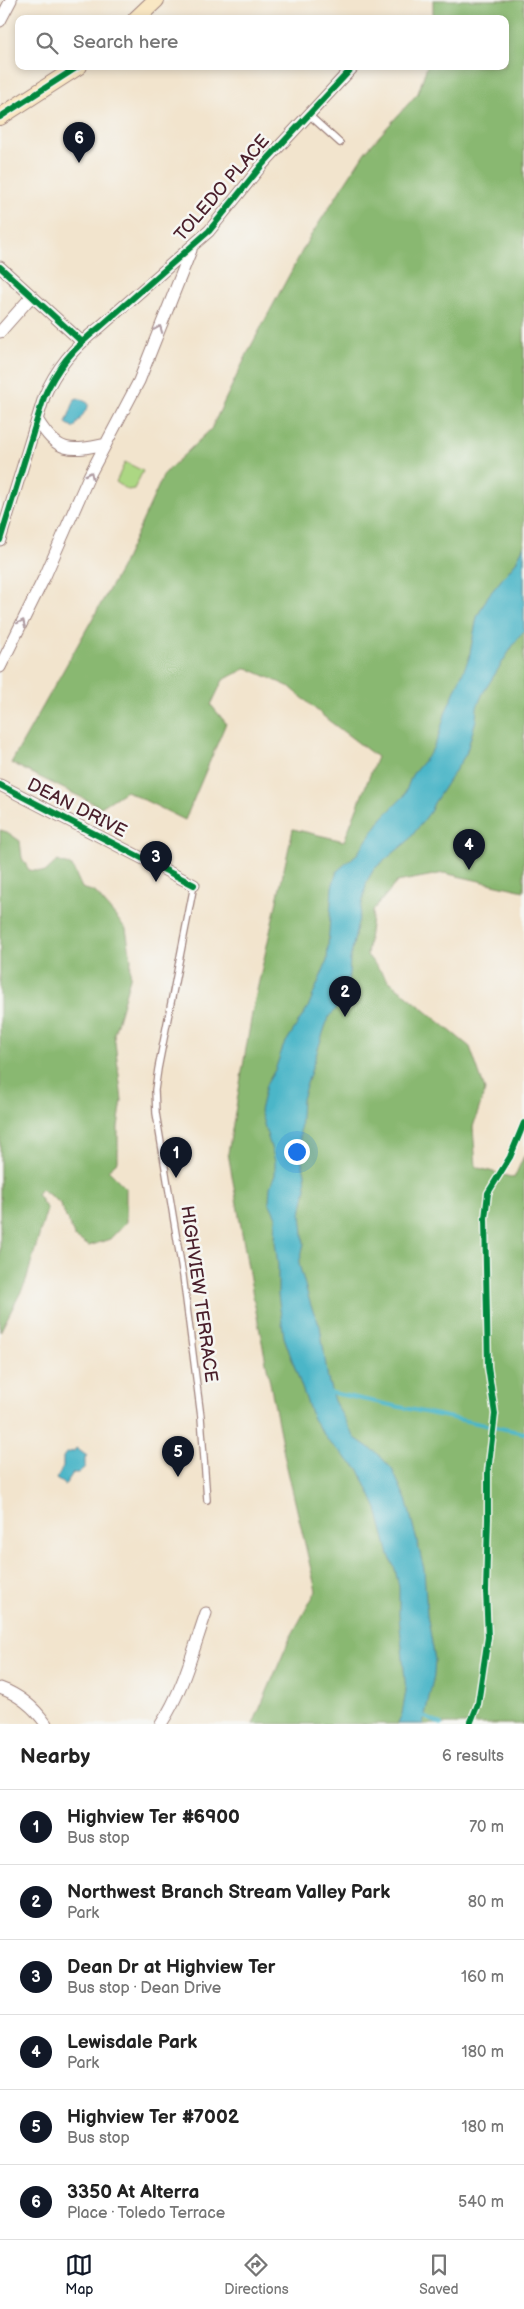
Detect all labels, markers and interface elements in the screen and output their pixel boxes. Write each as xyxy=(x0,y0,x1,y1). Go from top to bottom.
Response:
search box xyxy=(15,15,509,70)
icon: search xyxy=(33,29,61,57)
text: Search here xyxy=(73,31,178,54)
pin: 6 xyxy=(63,122,95,163)
street label: TOLEDO PLACE xyxy=(170,130,274,245)
one-way arrow xyxy=(153,325,163,334)
one-way arrow xyxy=(84,472,94,481)
one-way arrow xyxy=(16,619,26,628)
street label: DEAN DRIVE xyxy=(24,774,130,842)
pin: 4 xyxy=(453,829,485,870)
pin: 3 xyxy=(140,841,172,882)
pin: 2 xyxy=(329,976,361,1017)
pin: 1 xyxy=(160,1137,192,1178)
your location xyxy=(284,1139,310,1165)
street label: HIGHVIEW TERRACE xyxy=(176,1204,222,1384)
pin: 5 xyxy=(162,1436,194,1477)
text: Nearby xyxy=(20,1744,90,1769)
text: 6 results xyxy=(442,1747,504,1766)
text: Highview Ter #6900 xyxy=(67,1806,240,1829)
text: 1 xyxy=(33,1818,39,1837)
text: 70 m xyxy=(469,1818,504,1837)
text: Bus stop xyxy=(67,1829,130,1848)
text: Northwest Branch Stream Valley Park xyxy=(67,1881,390,1904)
text: 2 xyxy=(31,1893,41,1912)
text: 80 m xyxy=(468,1893,504,1912)
text: Park xyxy=(67,1904,99,1923)
text: Dean Dr at Highview Ter xyxy=(67,1956,275,1979)
text: 3 xyxy=(31,1968,41,1987)
text: 160 m xyxy=(461,1968,504,1987)
text: Bus stop · Dean Drive xyxy=(67,1979,221,1998)
text: Lewisdale Park xyxy=(67,2031,197,2054)
text: 4 xyxy=(31,2043,41,2062)
text: 180 m xyxy=(462,2043,504,2062)
text: Park xyxy=(67,2054,99,2073)
text: Highview Ter #7002 xyxy=(67,2106,239,2129)
text: 5 xyxy=(31,2118,41,2137)
text: 180 m xyxy=(462,2118,504,2137)
text: Bus stop xyxy=(67,2129,130,2148)
text: 3350 At Alterra xyxy=(67,2181,199,2204)
text: 6 xyxy=(31,2193,41,2212)
text: 540 m xyxy=(458,2193,504,2212)
text: Place · Toledo Terrace xyxy=(67,2204,225,2223)
tab: Map xyxy=(65,2251,94,2298)
tab: Directions xyxy=(224,2251,289,2298)
tab: Saved xyxy=(419,2251,459,2298)

